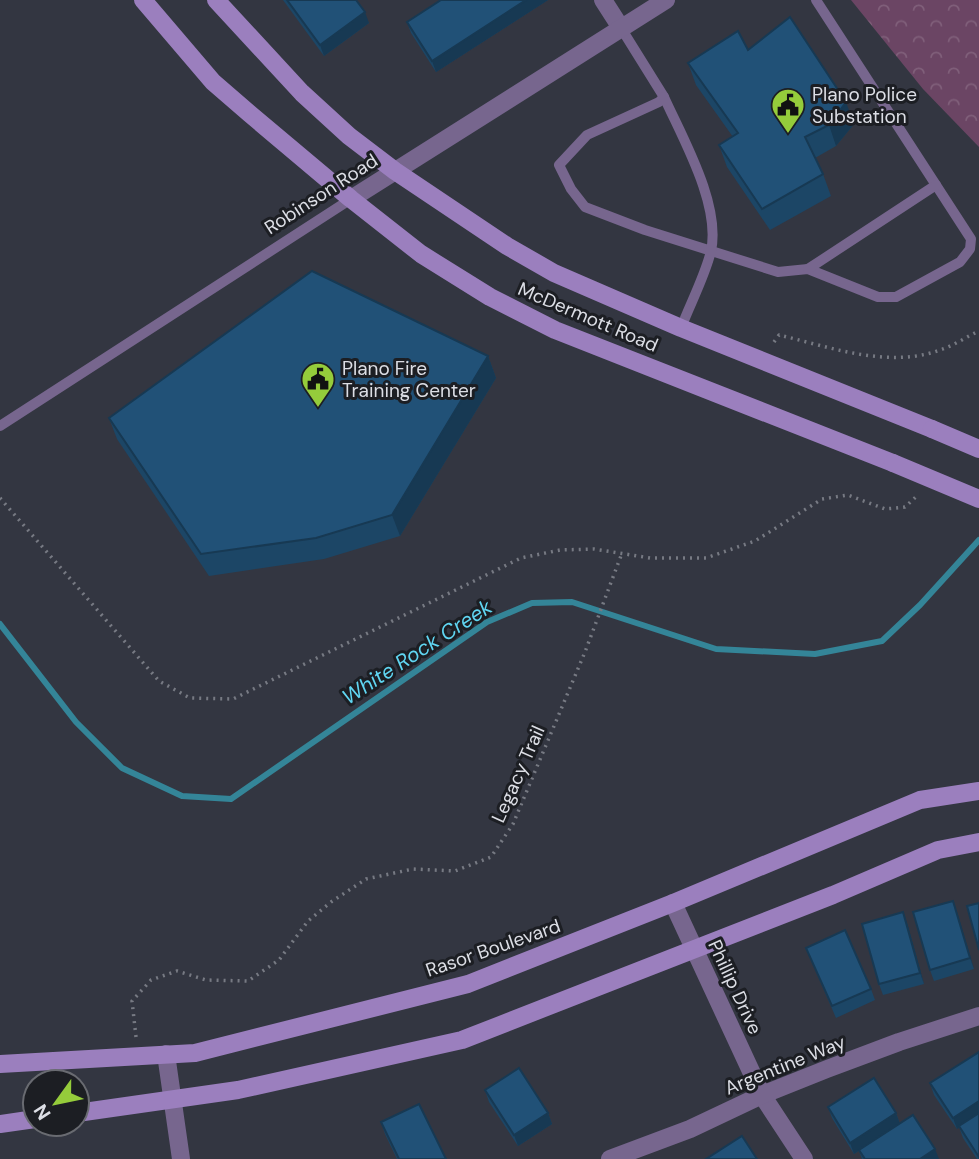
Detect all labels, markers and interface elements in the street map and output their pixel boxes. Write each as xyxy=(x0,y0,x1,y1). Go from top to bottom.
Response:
place label: Plano Police Substation xyxy=(812,82,917,129)
public building icon: Plano Police Substation xyxy=(769,86,807,135)
street label: Robinson Road xyxy=(260,148,382,240)
street label: McDermott Road xyxy=(514,276,662,358)
place label: Plano Fire Training Center xyxy=(342,356,476,403)
public building icon: Plano Fire Training Center xyxy=(299,360,337,409)
water label: White Rock Creek xyxy=(336,593,498,711)
street label: Legacy Trail xyxy=(486,722,550,826)
street label: Rasor Boulevard xyxy=(422,913,564,983)
street label: Phillip Drive xyxy=(702,936,768,1038)
street label: Argentine Way xyxy=(721,1029,850,1101)
north arrow xyxy=(21,1068,91,1138)
text: N xyxy=(28,1099,56,1125)

